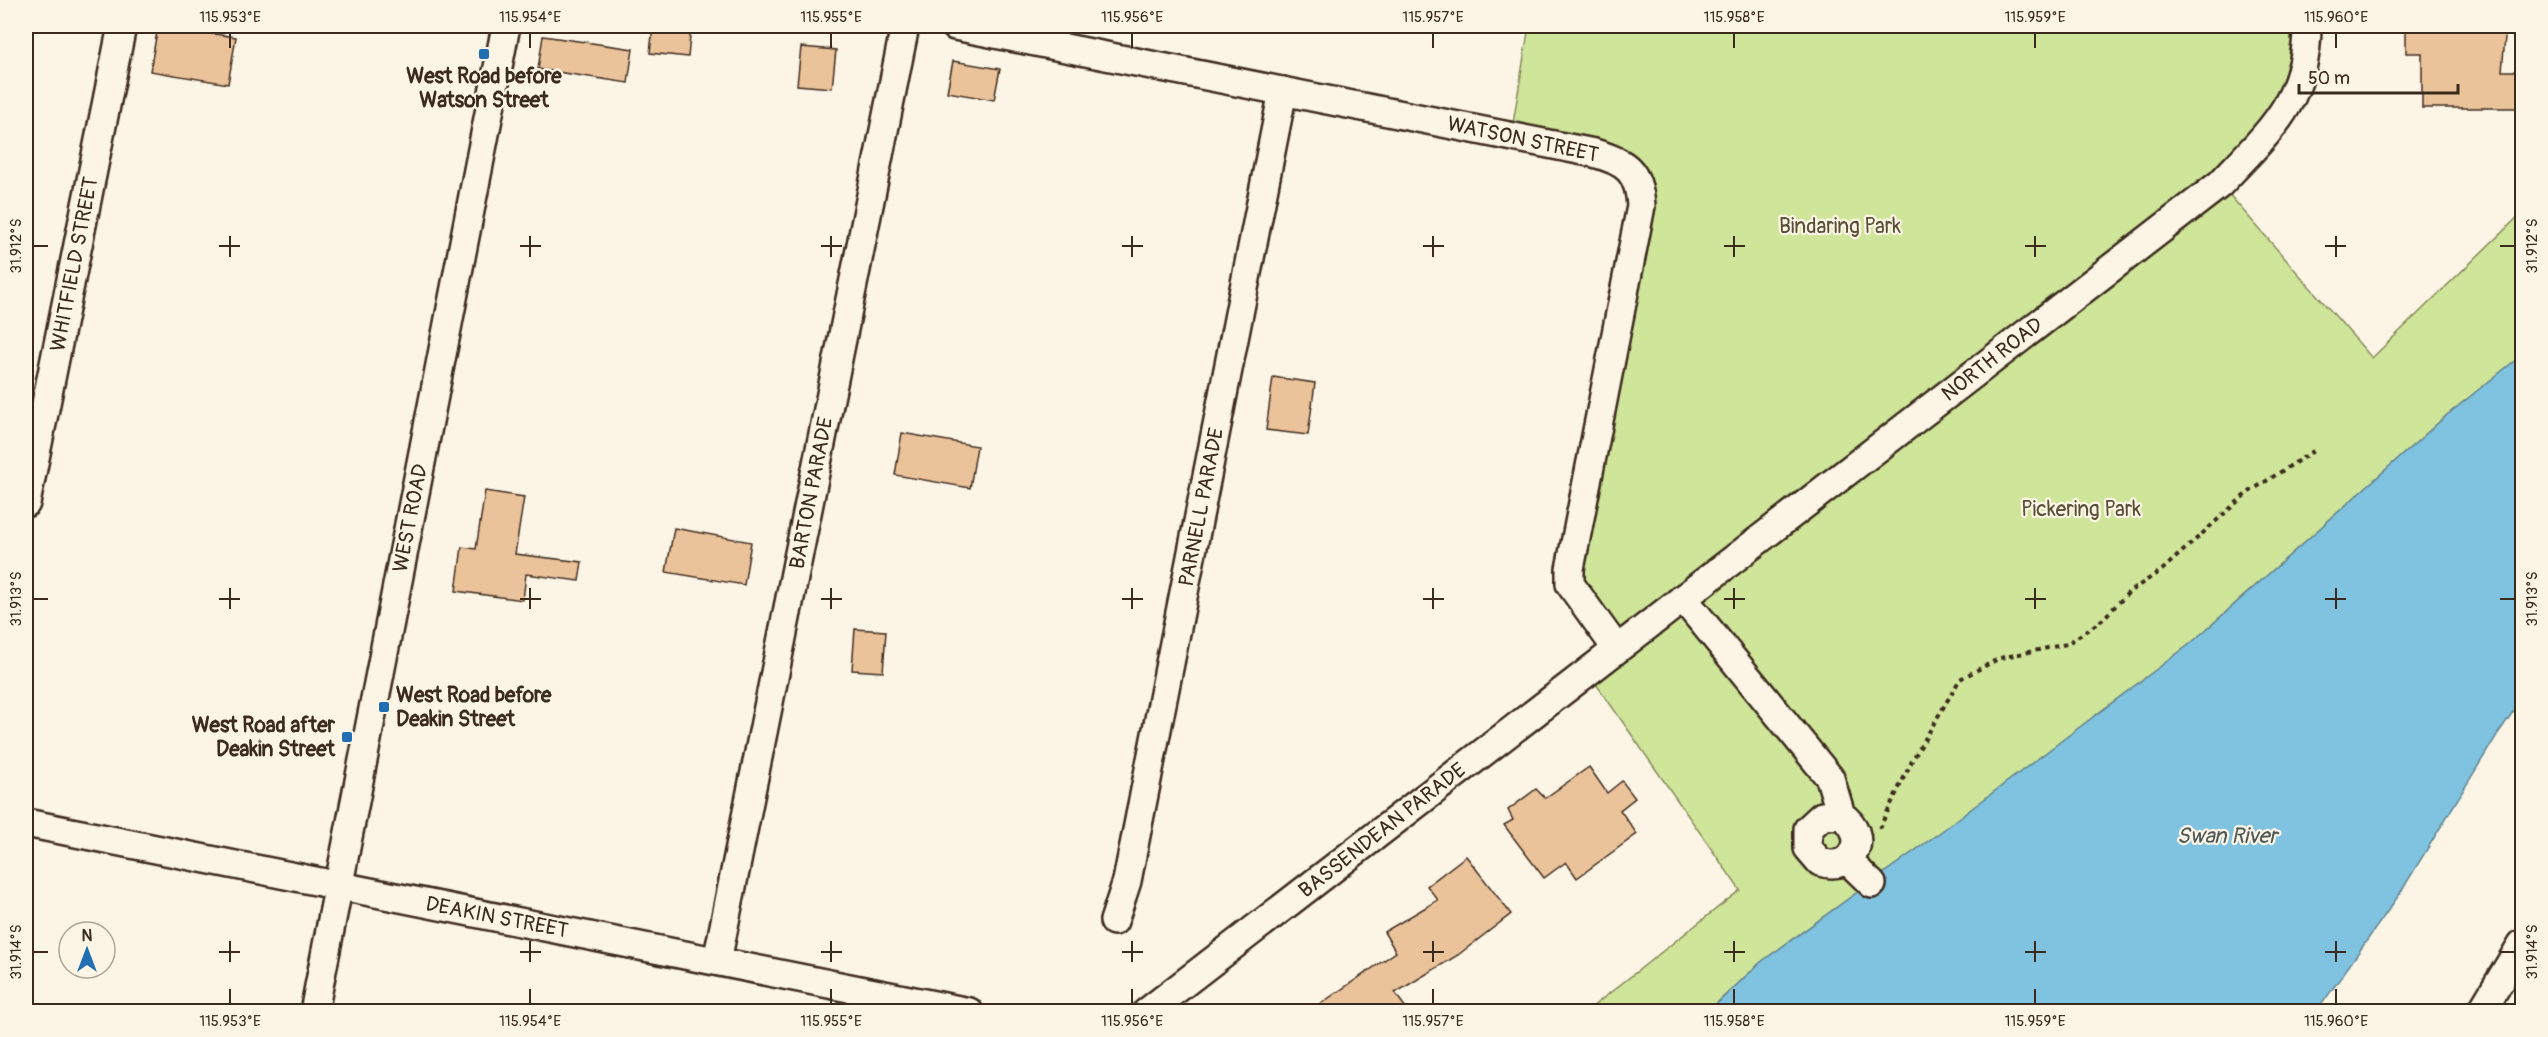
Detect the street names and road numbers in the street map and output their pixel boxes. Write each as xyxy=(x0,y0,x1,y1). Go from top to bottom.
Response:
street label: WATSON STREET xyxy=(1445,110,1601,169)
street label: WHITFIELD STREET xyxy=(44,174,105,354)
street label: NORTH ROAD xyxy=(1936,311,2048,407)
street label: BARTON PARADE xyxy=(784,415,839,571)
street label: PARNELL PARADE xyxy=(1173,425,1230,589)
street label: WEST ROAD xyxy=(387,462,434,574)
street label: BASSENDEAN PARADE xyxy=(1293,757,1471,904)
street label: DEAKIN STREET xyxy=(423,890,571,945)

